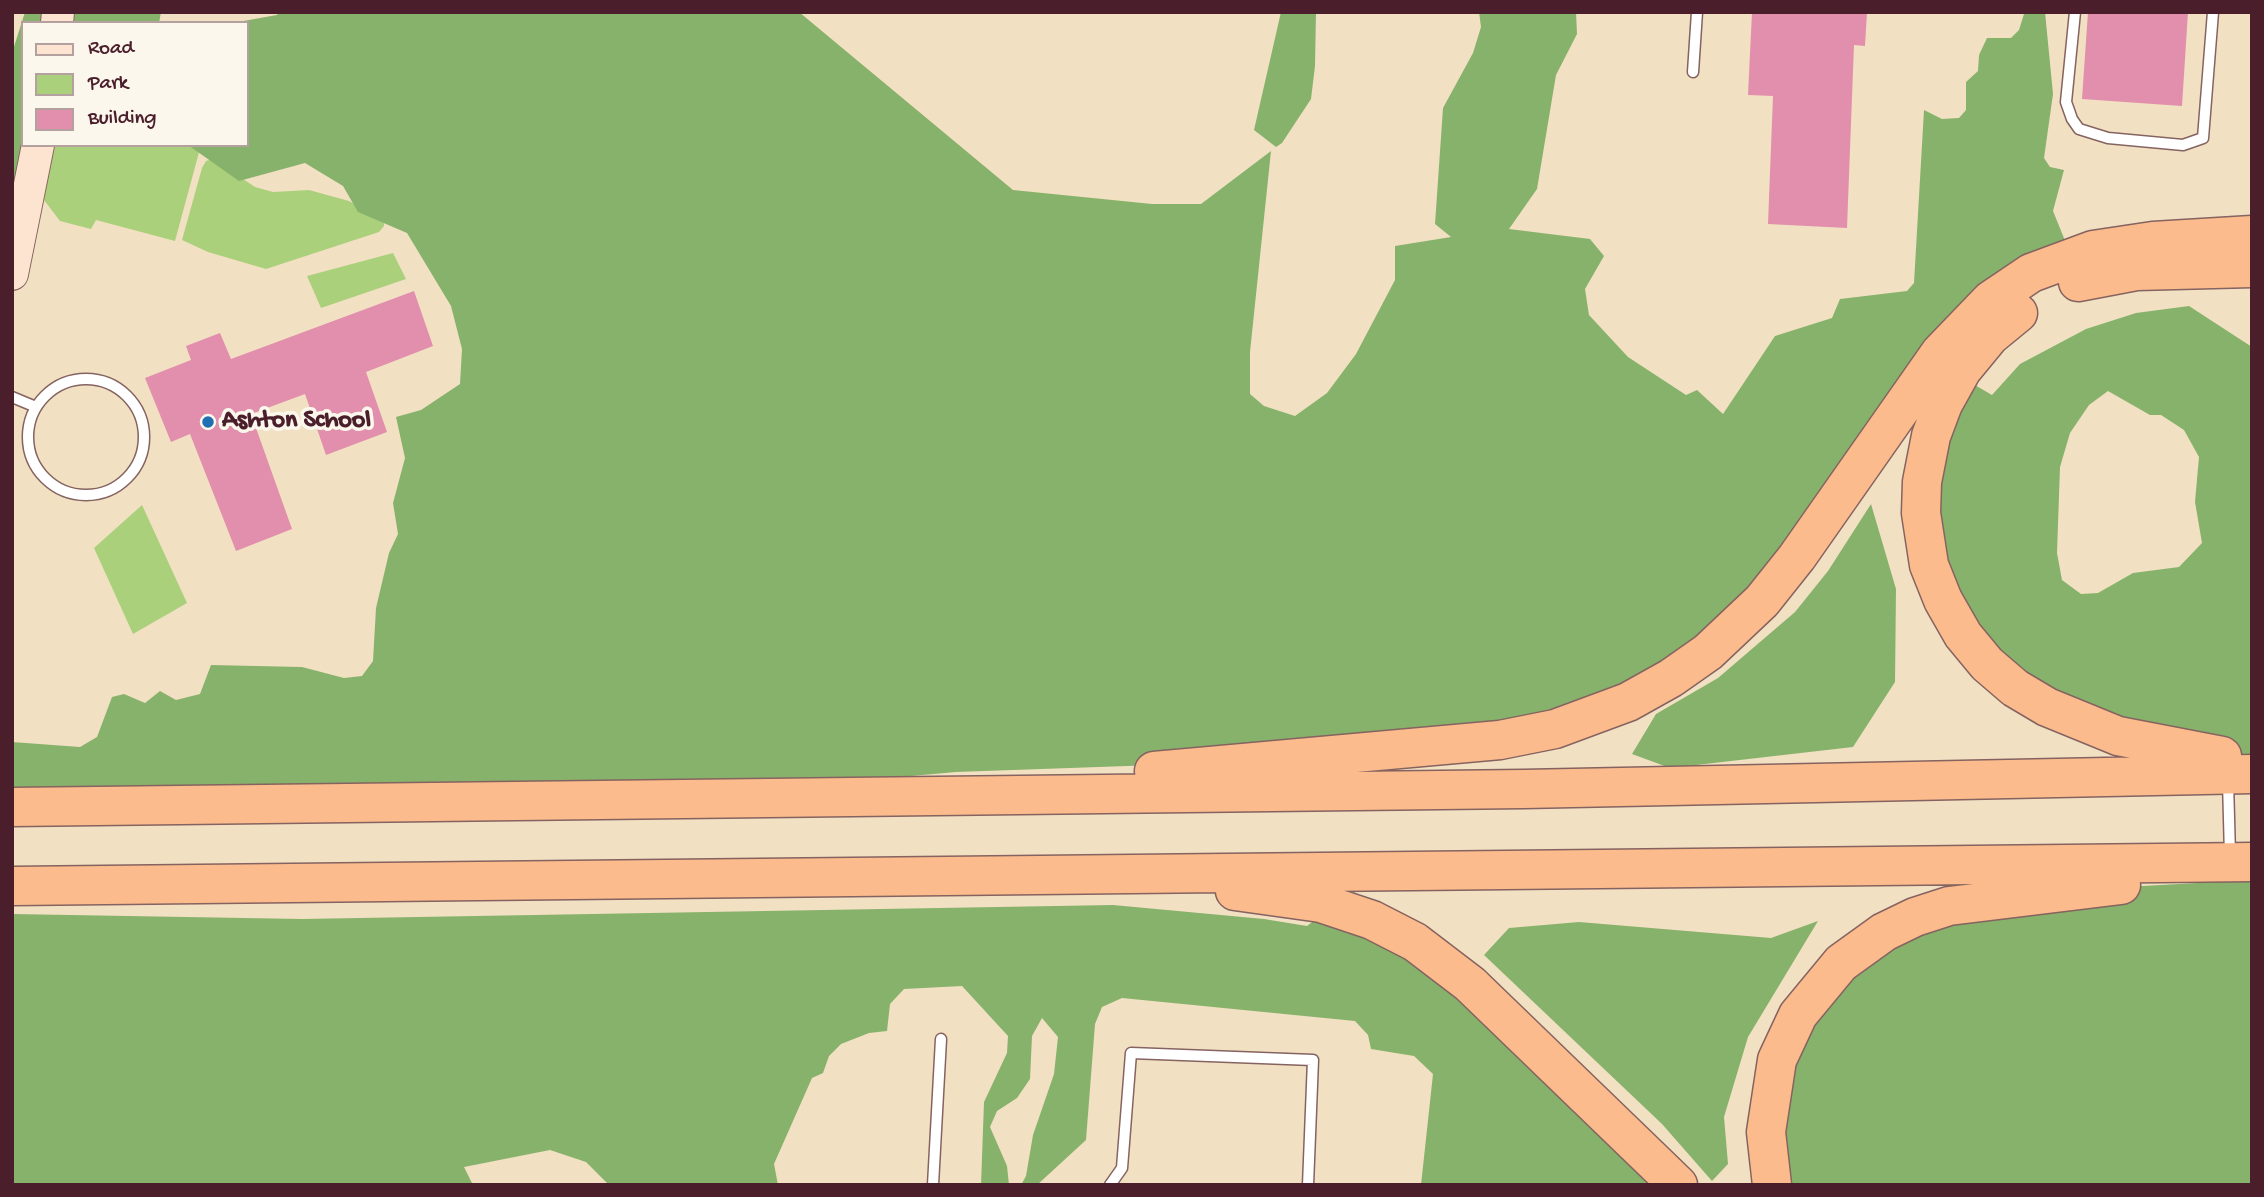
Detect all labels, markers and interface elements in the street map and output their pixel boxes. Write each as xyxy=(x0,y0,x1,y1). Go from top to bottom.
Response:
legend xyxy=(21,21,248,147)
text: Road xyxy=(88,37,134,62)
text: Park xyxy=(88,72,128,97)
text: Building xyxy=(88,107,157,132)
place label: Ashton School xyxy=(222,406,371,438)
marker: Ashton School xyxy=(200,414,216,430)

